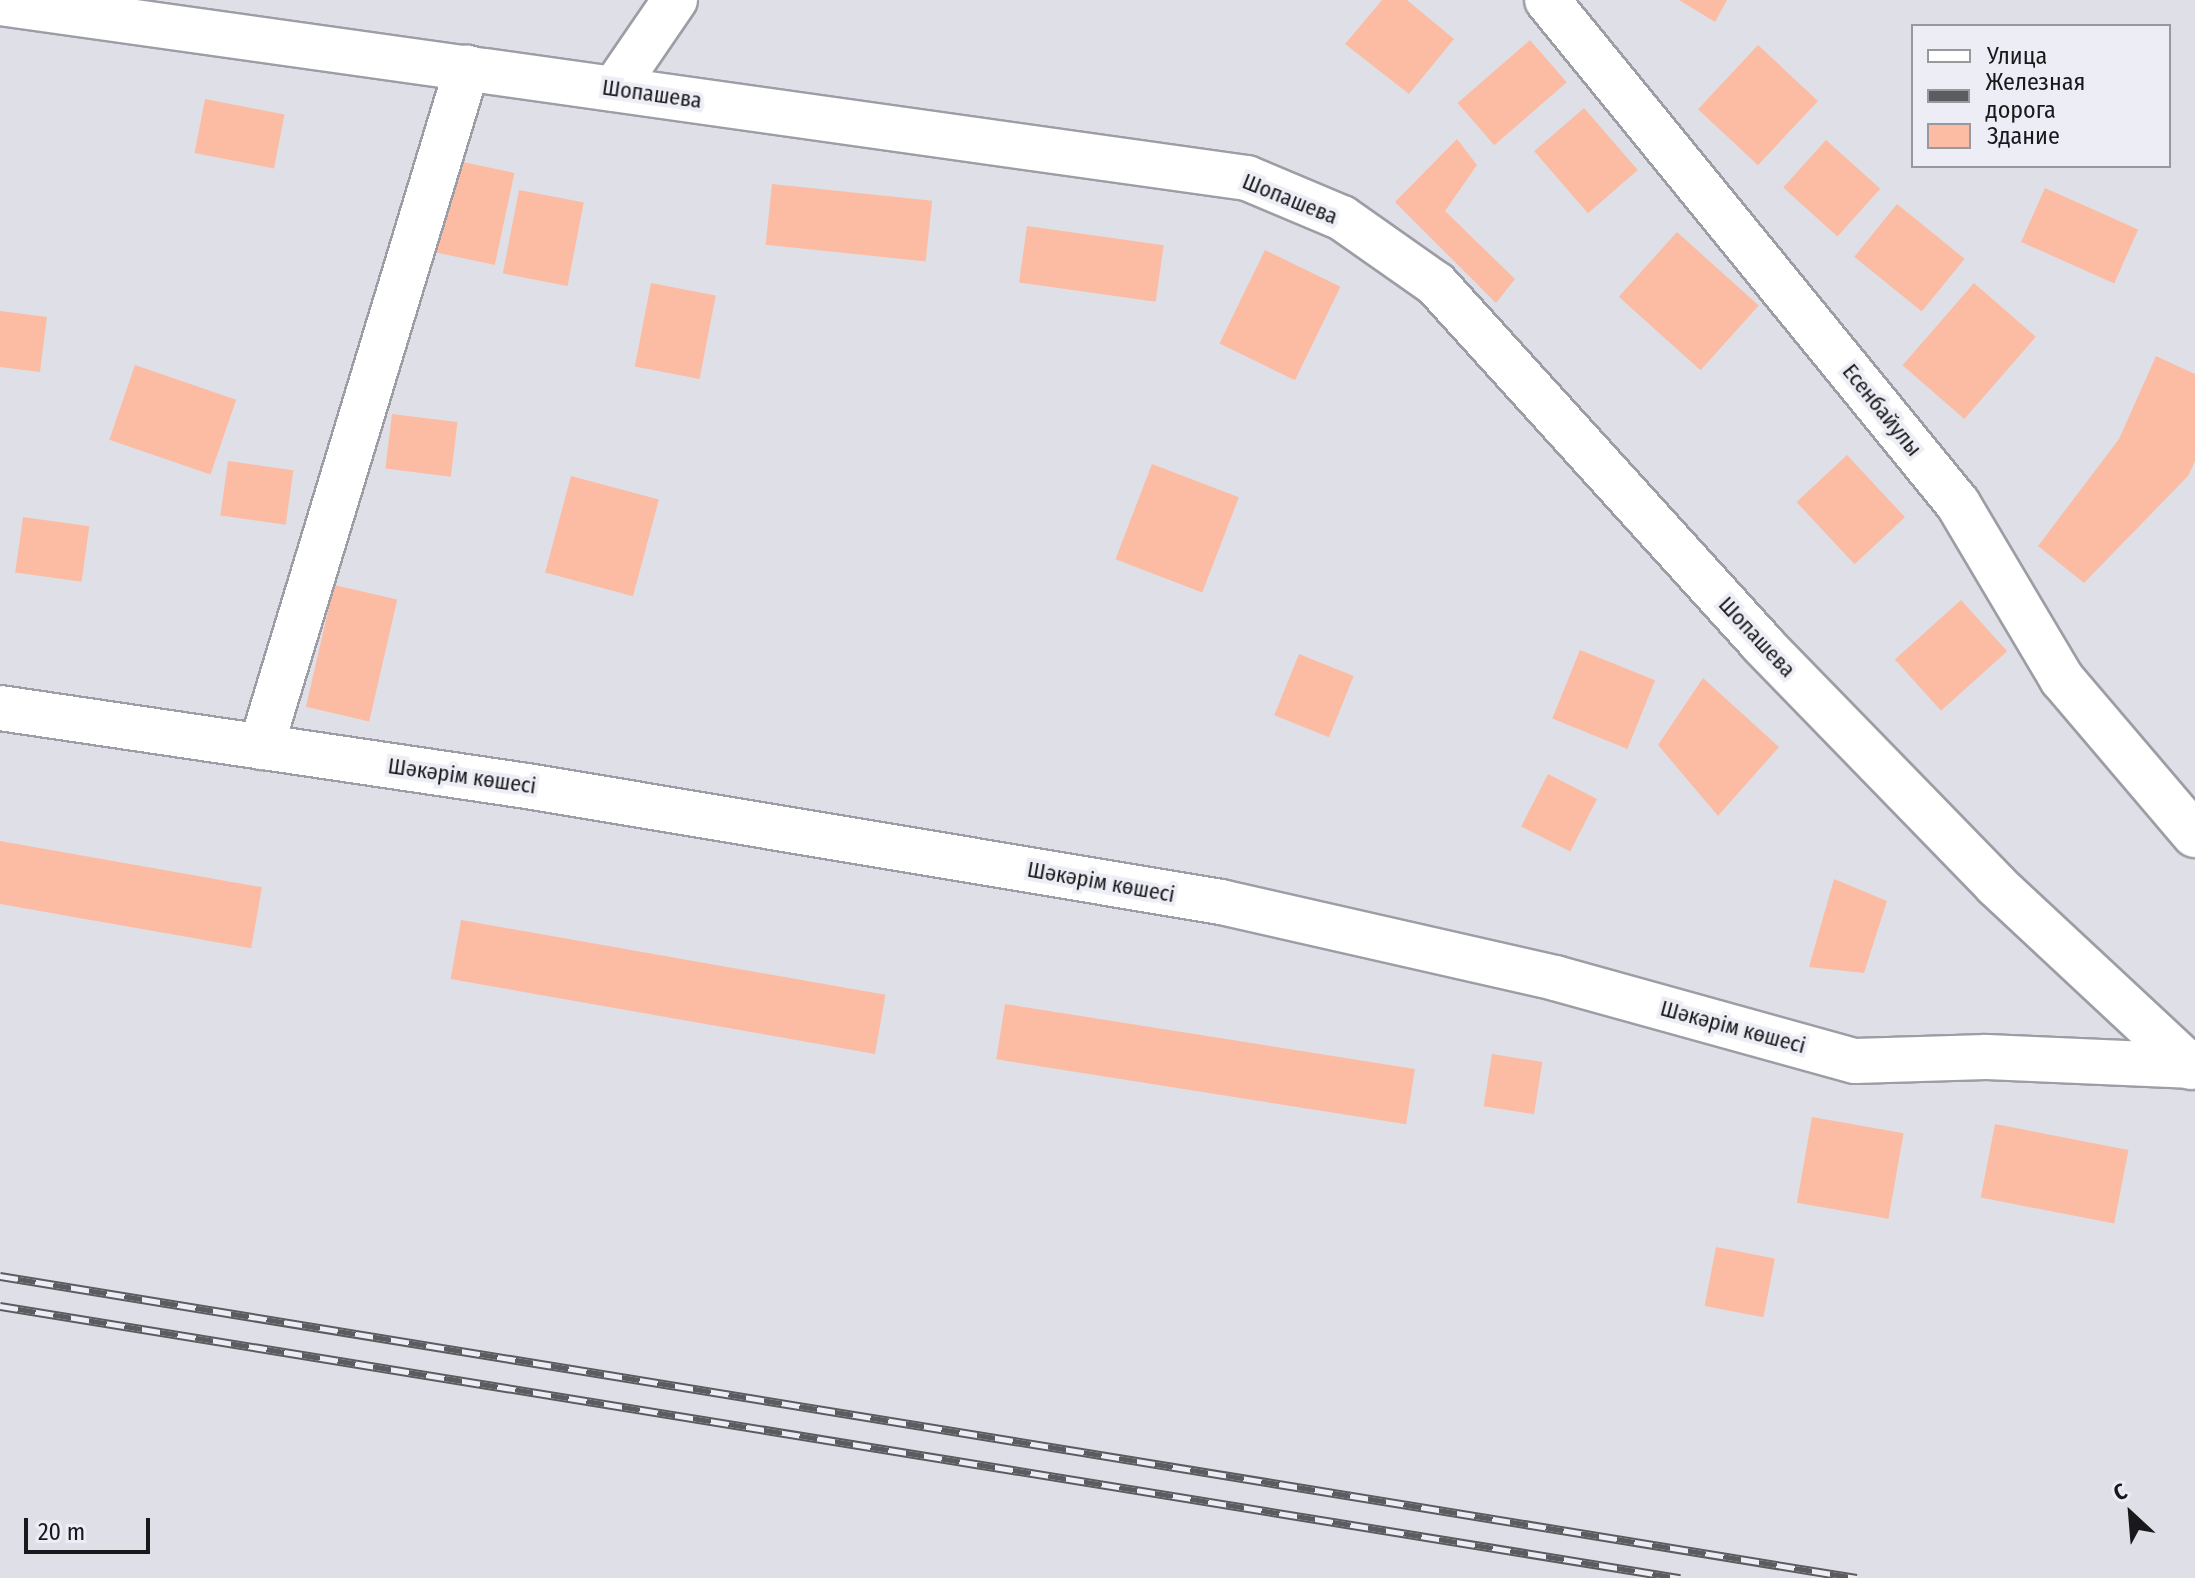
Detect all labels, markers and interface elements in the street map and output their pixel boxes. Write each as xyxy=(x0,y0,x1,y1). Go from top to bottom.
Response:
legend xyxy=(1911,24,2171,168)
text: Улица xyxy=(1987,42,2047,70)
text: Железная дорога xyxy=(1986,68,2085,124)
street label: Шопашева xyxy=(600,74,704,114)
text: Здание xyxy=(1987,122,2060,150)
street label: Шопашева xyxy=(1239,168,1341,230)
street label: Есенбайулы xyxy=(1837,359,1927,461)
street label: Шопашева xyxy=(1713,591,1801,683)
street label: Шәкәрім көшесі xyxy=(386,753,538,799)
street label: Шәкәрім көшесі xyxy=(1025,856,1177,908)
street label: Шәкәрім көшесі xyxy=(1657,995,1809,1059)
north arrow xyxy=(2091,1474,2171,1554)
text: С xyxy=(2109,1477,2131,1507)
scale bar xyxy=(28,1502,154,1552)
text: 20 m xyxy=(38,1518,85,1546)

